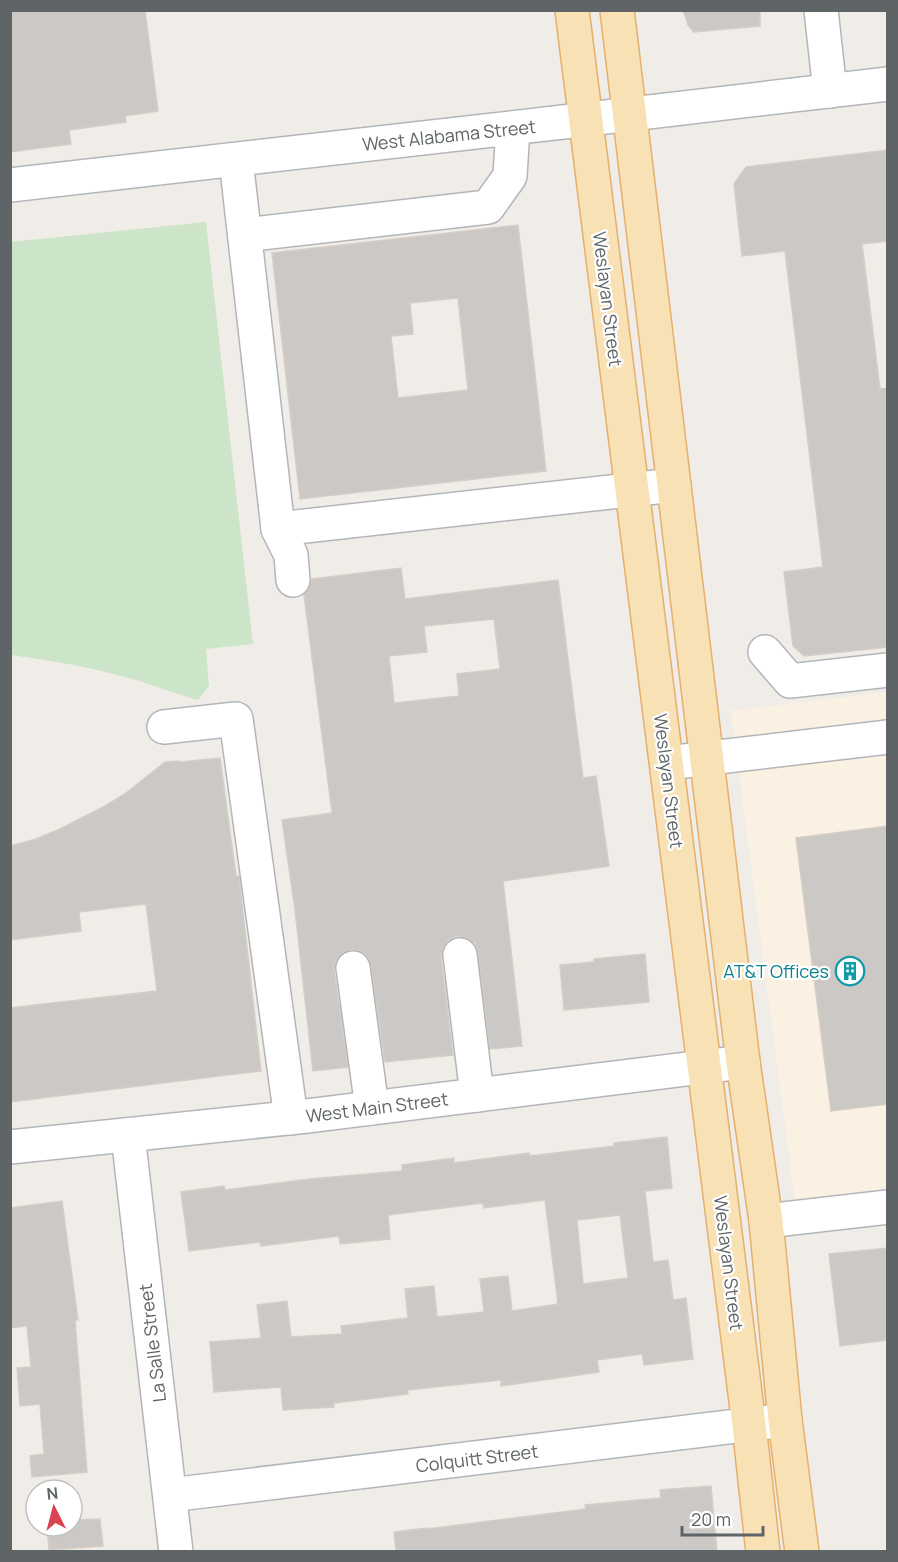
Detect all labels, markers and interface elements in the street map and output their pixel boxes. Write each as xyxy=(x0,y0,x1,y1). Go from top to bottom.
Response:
street label: West Alabama Street xyxy=(361,114,537,156)
street label: Weslayan Street xyxy=(588,230,628,368)
street label: Weslayan Street xyxy=(649,712,689,850)
building icon: AT&T Offices xyxy=(834,955,866,987)
place label: AT&T Offices xyxy=(723,959,829,983)
street label: West Main Street xyxy=(305,1086,449,1128)
street label: Weslayan Street xyxy=(709,1194,749,1332)
street label: La Salle Street xyxy=(133,1282,171,1404)
street label: Colquitt Street xyxy=(414,1439,540,1477)
north arrow xyxy=(24,1478,84,1538)
text: N xyxy=(46,1482,59,1505)
scale bar xyxy=(682,1499,763,1537)
text: 20 m xyxy=(691,1507,731,1531)

